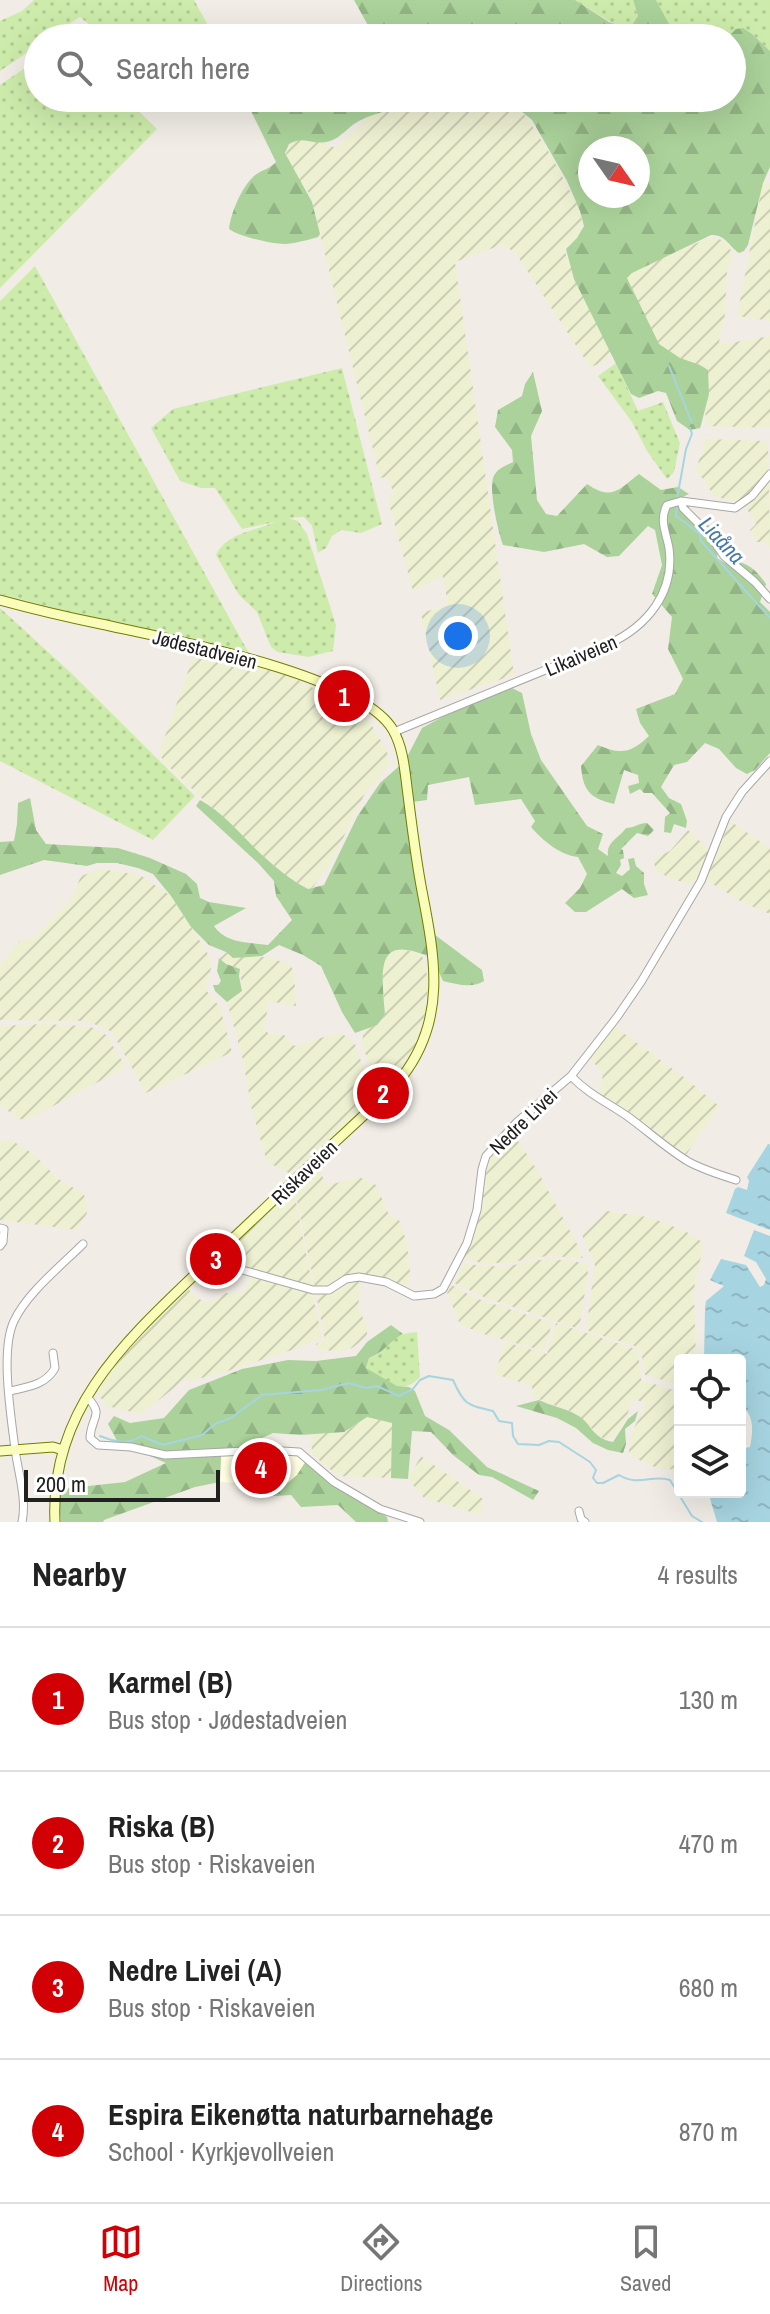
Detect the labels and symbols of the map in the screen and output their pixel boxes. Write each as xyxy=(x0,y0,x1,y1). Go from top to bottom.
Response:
north arrow xyxy=(578,136,650,208)
water label: Liaåna xyxy=(692,510,752,570)
your location xyxy=(438,616,478,656)
street label: Jødestadveien xyxy=(150,623,260,675)
street label: Likaiveien xyxy=(541,628,621,682)
pin: 1 xyxy=(318,666,370,726)
pin: 2 xyxy=(357,1063,409,1123)
street label: Nedre Livei xyxy=(483,1082,563,1160)
street label: Riskaveien xyxy=(265,1134,343,1210)
pin: 3 xyxy=(190,1229,242,1289)
pin: 4 xyxy=(235,1438,287,1498)
scale bar xyxy=(24,1466,220,1502)

